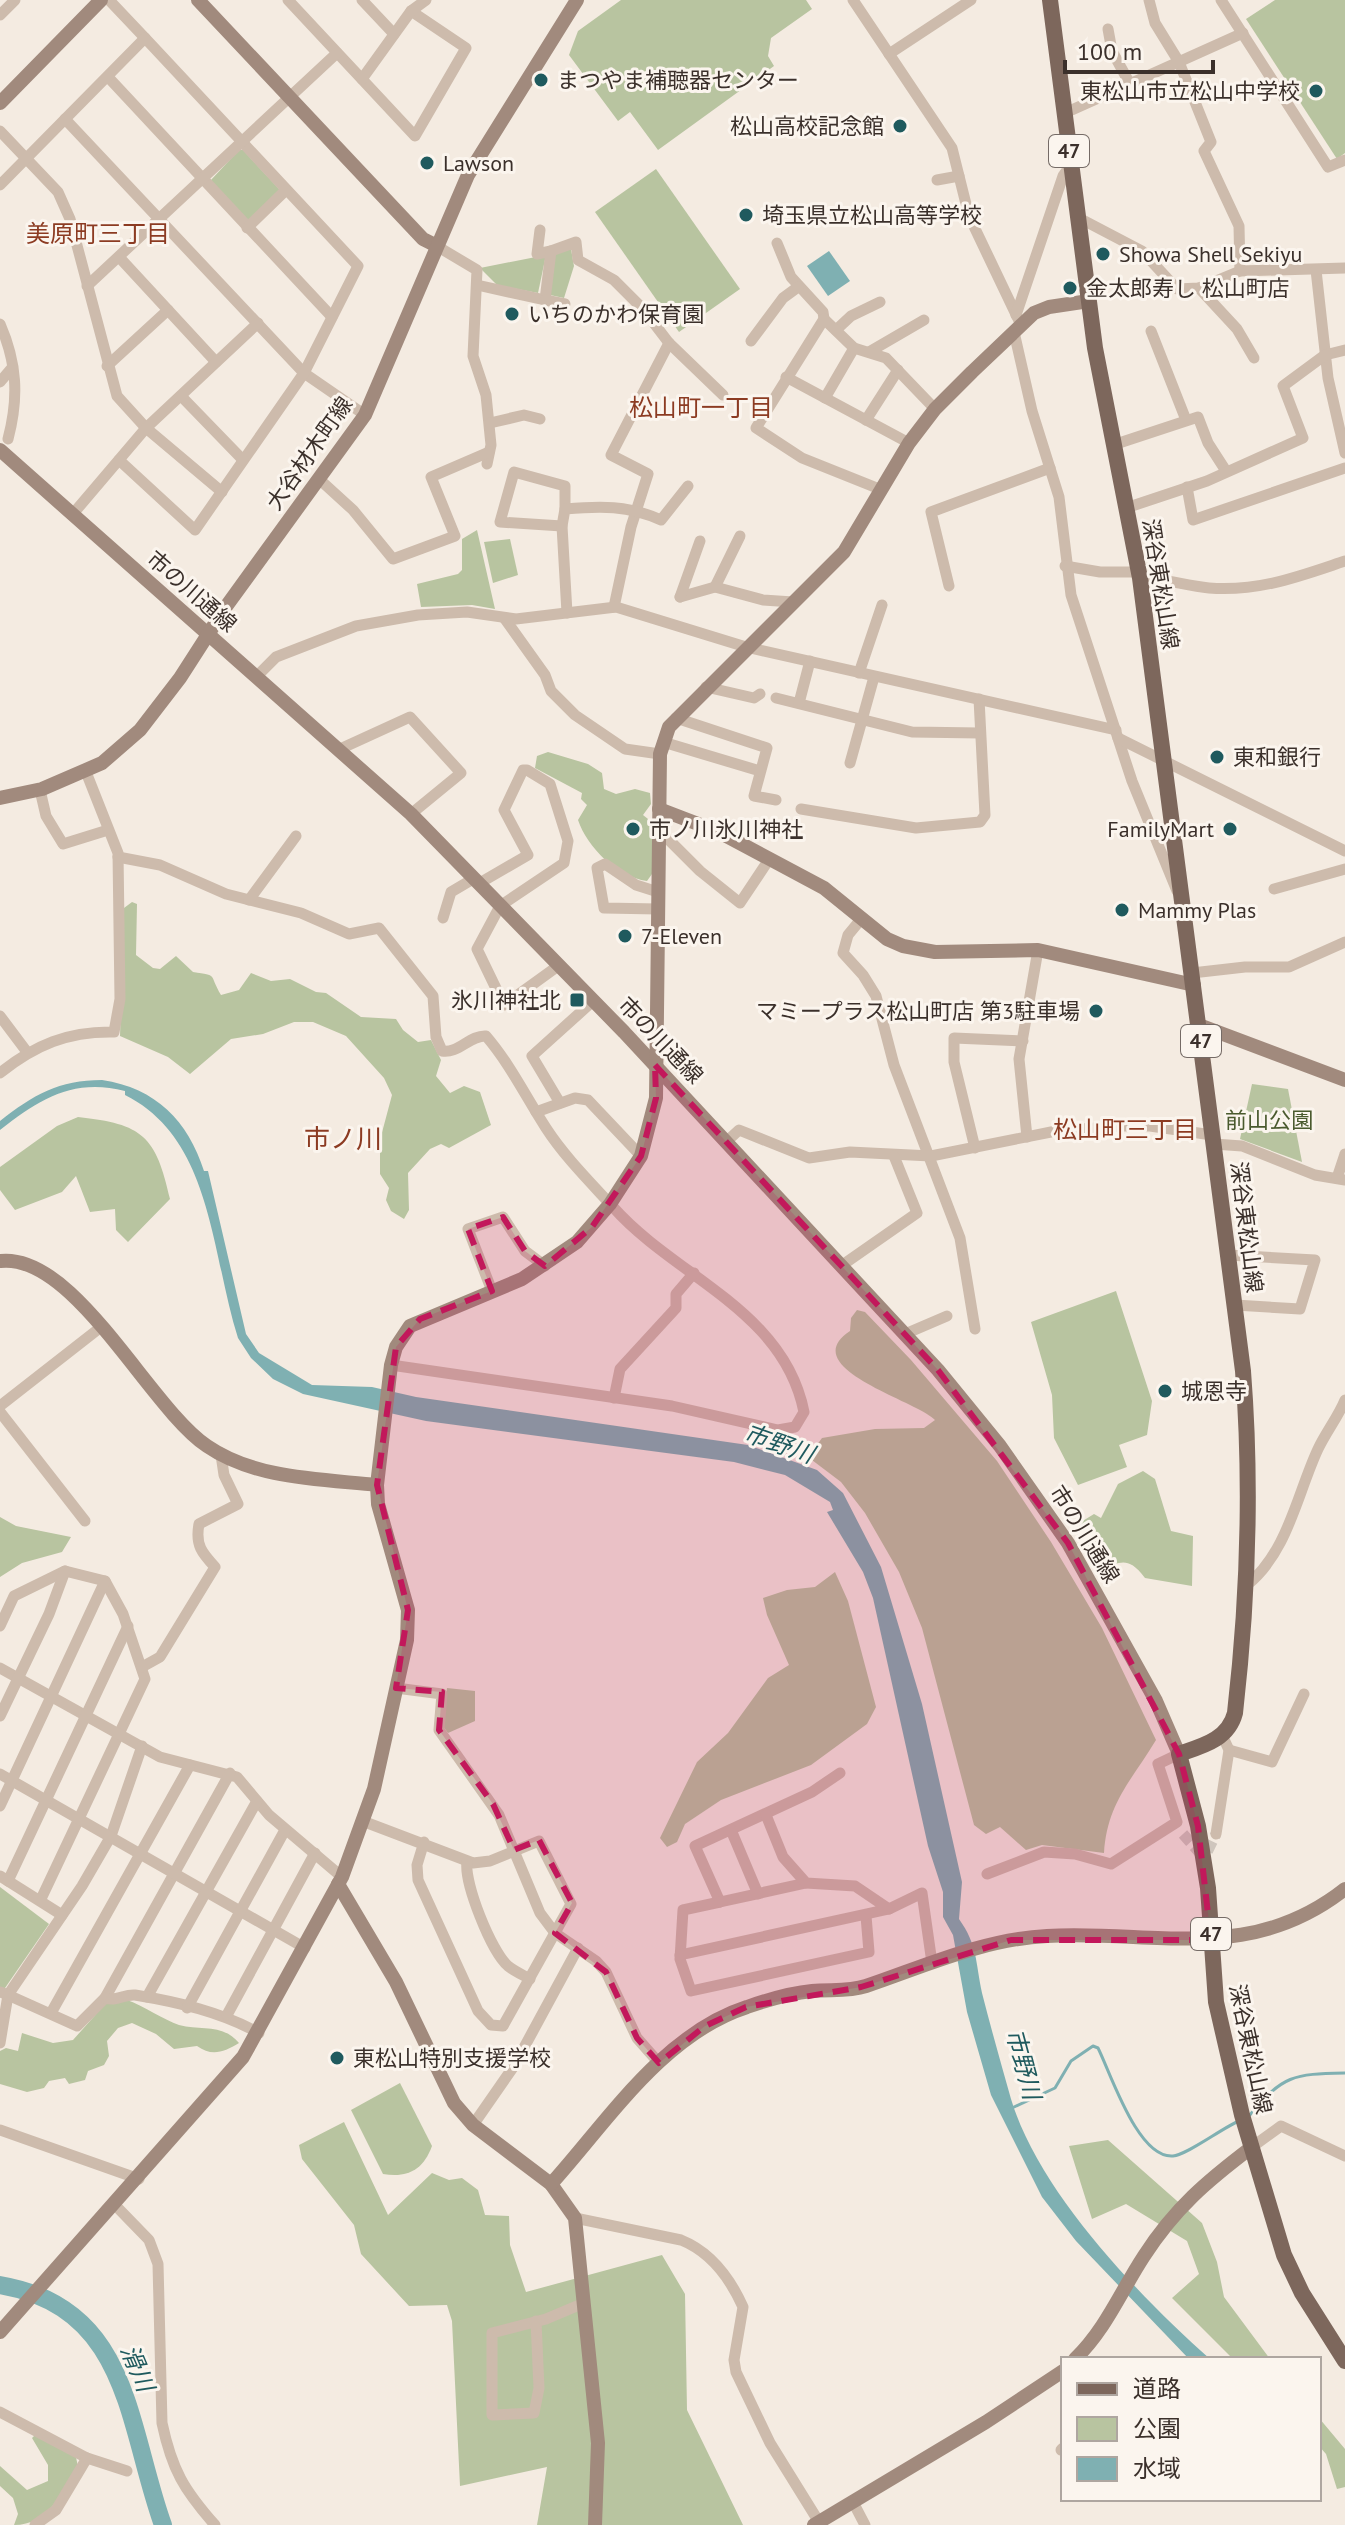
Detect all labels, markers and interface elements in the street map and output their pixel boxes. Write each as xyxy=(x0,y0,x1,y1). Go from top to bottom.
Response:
scale bar xyxy=(1065,24,1213,74)
text: 100 m xyxy=(1077,36,1142,67)
place label: まつやま補聴器センター xyxy=(557,66,799,94)
marker: まつやま補聴器センター xyxy=(532,71,550,89)
place label: 東松山市立松山中学校 xyxy=(1080,77,1300,105)
marker: 東松山市立松山中学校 xyxy=(1307,82,1325,100)
place label: 松山高校記念館 xyxy=(730,112,884,140)
marker: 松山高校記念館 xyxy=(891,117,909,135)
road number: 47 xyxy=(1049,135,1089,167)
place label: Lawson xyxy=(443,149,514,177)
marker: Lawson xyxy=(418,154,436,172)
place label: 埼玉県立松山高等学校 xyxy=(762,201,982,229)
marker: 埼玉県立松山高等学校 xyxy=(737,206,755,224)
district label: 美原町三丁目 xyxy=(26,218,170,249)
place label: Showa Shell Sekiyu xyxy=(1119,240,1302,268)
marker: Showa Shell Sekiyu xyxy=(1094,245,1112,263)
place label: 金太郎寿し 松山町店 xyxy=(1086,274,1290,302)
marker: 金太郎寿し 松山町店 xyxy=(1061,279,1079,297)
place label: いちのかわ保育園 xyxy=(528,300,704,328)
marker: いちのかわ保育園 xyxy=(503,305,521,323)
street label: 大谷材木町線 xyxy=(260,391,358,515)
district label: 松山町一丁目 xyxy=(629,392,773,423)
street label: 深谷東松山線 xyxy=(1137,517,1185,651)
street label: 市の川通線 xyxy=(141,544,243,638)
place label: 東和銀行 xyxy=(1233,743,1321,771)
marker: 東和銀行 xyxy=(1208,748,1226,766)
place label: 市ノ川氷川神社 xyxy=(649,815,803,843)
place label: FamilyMart xyxy=(1107,815,1215,843)
marker: 市ノ川氷川神社 xyxy=(624,820,642,838)
marker: FamilyMart xyxy=(1221,820,1239,838)
place label: Mammy Plas xyxy=(1138,896,1256,924)
marker: Mammy Plas xyxy=(1113,901,1131,919)
place label: 7-Eleven xyxy=(641,922,722,950)
marker: 7-Eleven xyxy=(616,927,634,945)
place label: 氷川神社北 xyxy=(451,986,561,1014)
marker: 氷川神社北 xyxy=(568,991,586,1009)
street label: 市の川通線 xyxy=(613,991,709,1089)
place label: マミープラス松山町店 第3駐車場 xyxy=(756,997,1080,1025)
marker: マミープラス松山町店 第3駐車場 xyxy=(1087,1002,1105,1020)
road number: 47 xyxy=(1181,1025,1221,1057)
park label: 前山公園 xyxy=(1225,1106,1313,1134)
district label: 松山町三丁目 xyxy=(1053,1114,1197,1145)
district label: 市ノ川 xyxy=(304,1122,382,1155)
street label: 深谷東松山線 xyxy=(1225,1160,1269,1294)
place label: 城恩寺 xyxy=(1181,1377,1247,1405)
marker: 城恩寺 xyxy=(1156,1382,1174,1400)
water label: 市野川 xyxy=(740,1417,821,1471)
street label: 市の川通線 xyxy=(1044,1480,1126,1588)
road number: 47 xyxy=(1191,1918,1231,1950)
street label: 深谷東松山線 xyxy=(1224,1982,1278,2116)
water label: 市野川 xyxy=(999,2025,1049,2106)
place label: 東松山特別支援学校 xyxy=(353,2044,551,2072)
marker: 東松山特別支援学校 xyxy=(328,2049,346,2067)
water label: 滑川 xyxy=(114,2340,162,2399)
legend xyxy=(1061,2357,1321,2501)
text: 道路 xyxy=(1133,2373,1181,2404)
text: 公園 xyxy=(1133,2413,1181,2444)
text: 水域 xyxy=(1133,2453,1181,2484)

